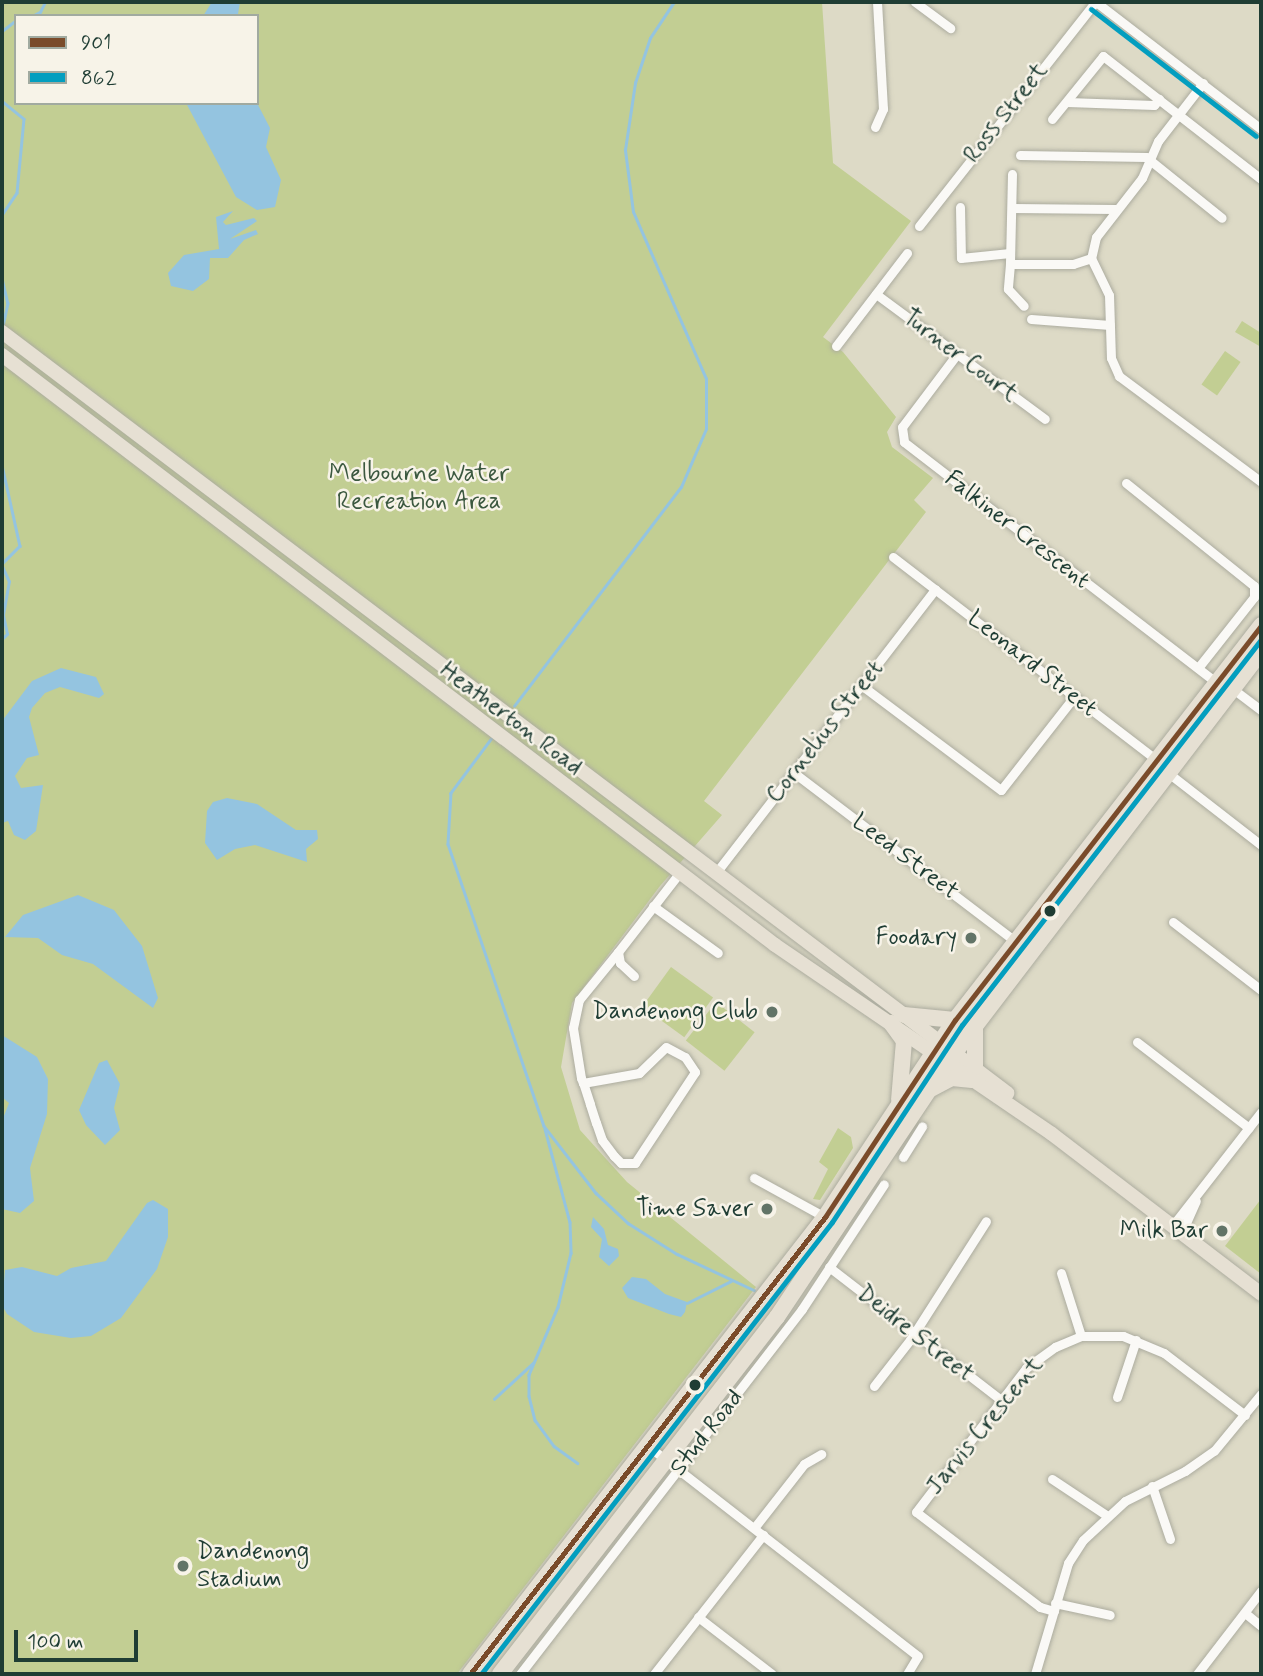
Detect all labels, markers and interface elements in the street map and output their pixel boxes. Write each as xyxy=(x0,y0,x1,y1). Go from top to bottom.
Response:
legend xyxy=(14,14,259,105)
text: 901 xyxy=(81,29,112,57)
street label: Ross Street xyxy=(958,57,1054,169)
text: 862 xyxy=(81,64,117,92)
street label: Turner Court xyxy=(897,304,1023,408)
park label: Melbourne Water Recreation Area xyxy=(329,460,509,516)
street label: Falkiner Crescent xyxy=(938,463,1096,597)
street label: Leonard Street xyxy=(960,603,1104,725)
street label: Cornelius Street xyxy=(759,653,891,811)
street label: Heatherton Road xyxy=(434,656,588,782)
street label: Leed Street xyxy=(847,808,963,906)
unlabelled marker xyxy=(1043,904,1057,918)
place label: Foodary xyxy=(876,924,957,952)
marker: Foodary xyxy=(963,930,979,946)
place label: Dandenong Club xyxy=(592,998,758,1026)
marker: Dandenong Club xyxy=(764,1004,780,1020)
place label: Time Saver xyxy=(637,1195,753,1223)
marker: Time Saver xyxy=(759,1201,775,1217)
place label: Milk Bar xyxy=(1120,1217,1208,1245)
marker: Milk Bar xyxy=(1214,1223,1230,1239)
street label: Deidre Street xyxy=(851,1280,979,1388)
street label: Jarvis Crescent xyxy=(923,1354,1047,1498)
unlabelled marker xyxy=(688,1378,702,1392)
street label: Stud Road xyxy=(664,1384,750,1482)
place label: Dandenong Stadium xyxy=(197,1538,309,1594)
marker: Dandenong Stadium xyxy=(175,1558,191,1574)
scale bar xyxy=(18,1616,142,1660)
text: 100 m xyxy=(27,1628,83,1656)

